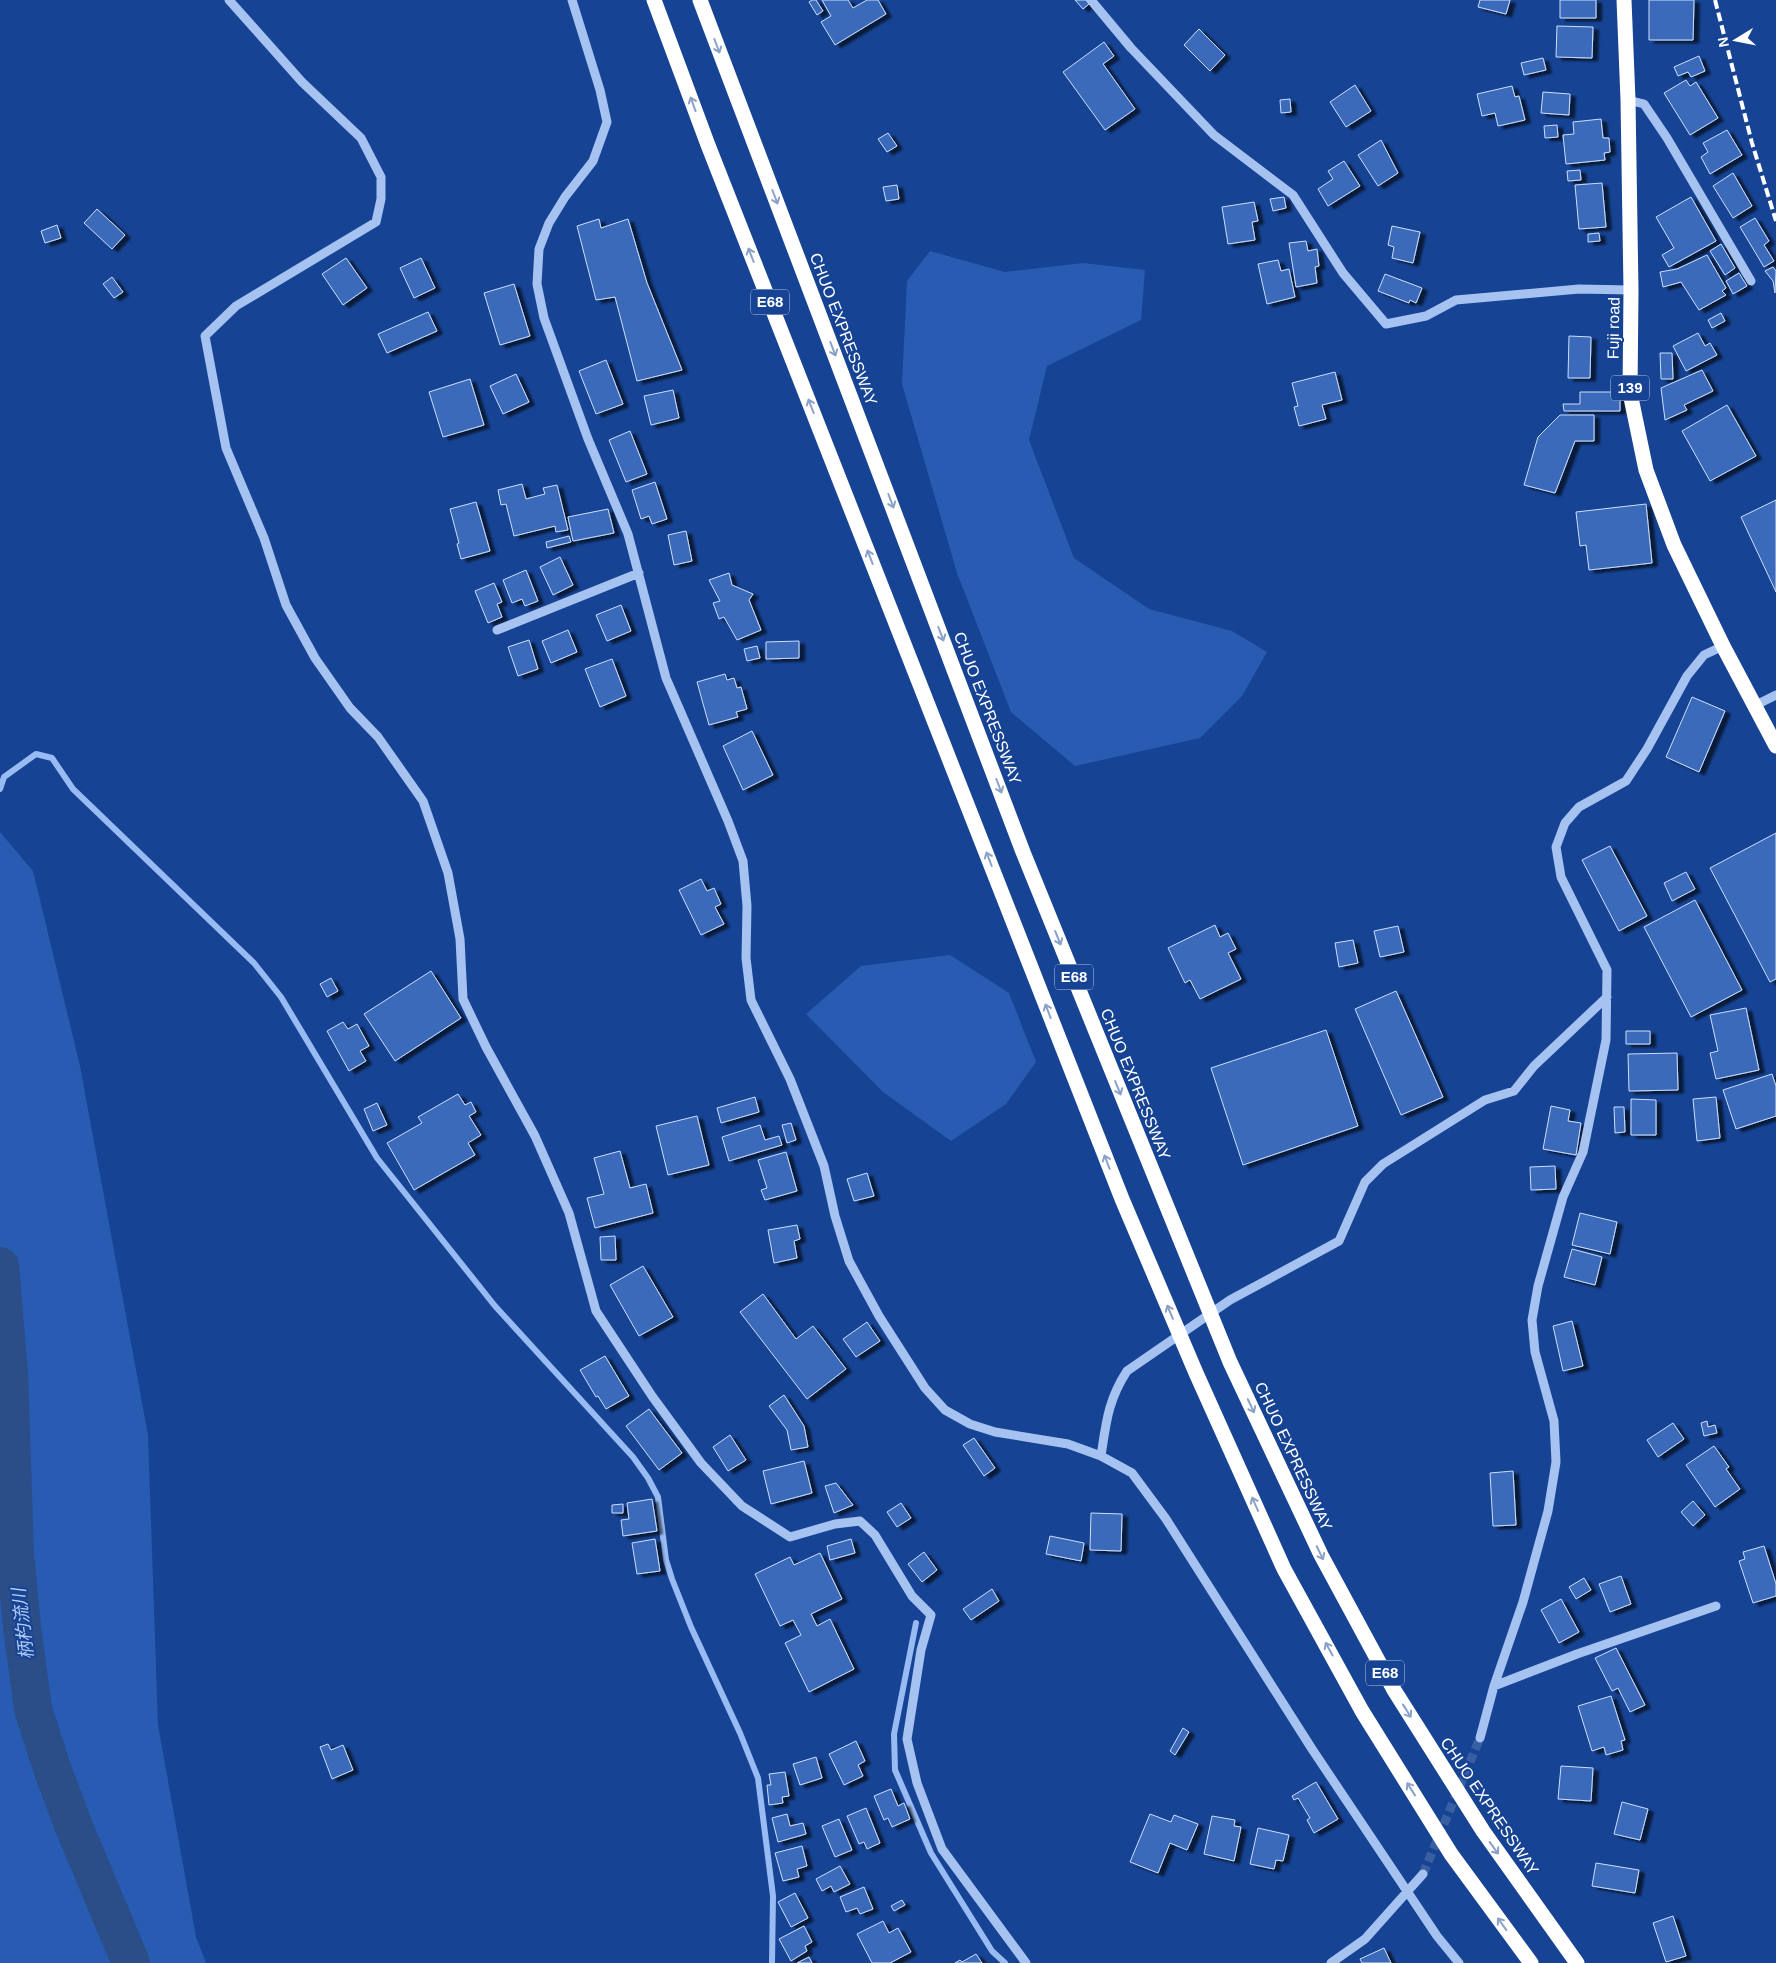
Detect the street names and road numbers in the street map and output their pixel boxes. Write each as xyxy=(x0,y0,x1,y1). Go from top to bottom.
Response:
street label: CHUO EXPRESSWAY xyxy=(807,251,881,408)
road number: E68 xyxy=(751,290,789,314)
street label: Fuji road xyxy=(1604,297,1623,359)
road number: 139 xyxy=(1611,376,1649,400)
street label: CHUO EXPRESSWAY xyxy=(951,630,1025,787)
road number: E68 xyxy=(1055,964,1093,990)
street label: CHUO EXPRESSWAY xyxy=(1097,1006,1174,1163)
street label: CHUO EXPRESSWAY xyxy=(1252,1379,1336,1533)
road number: E68 xyxy=(1366,1660,1404,1686)
street label: CHUO EXPRESSWAY xyxy=(1437,1734,1542,1878)

